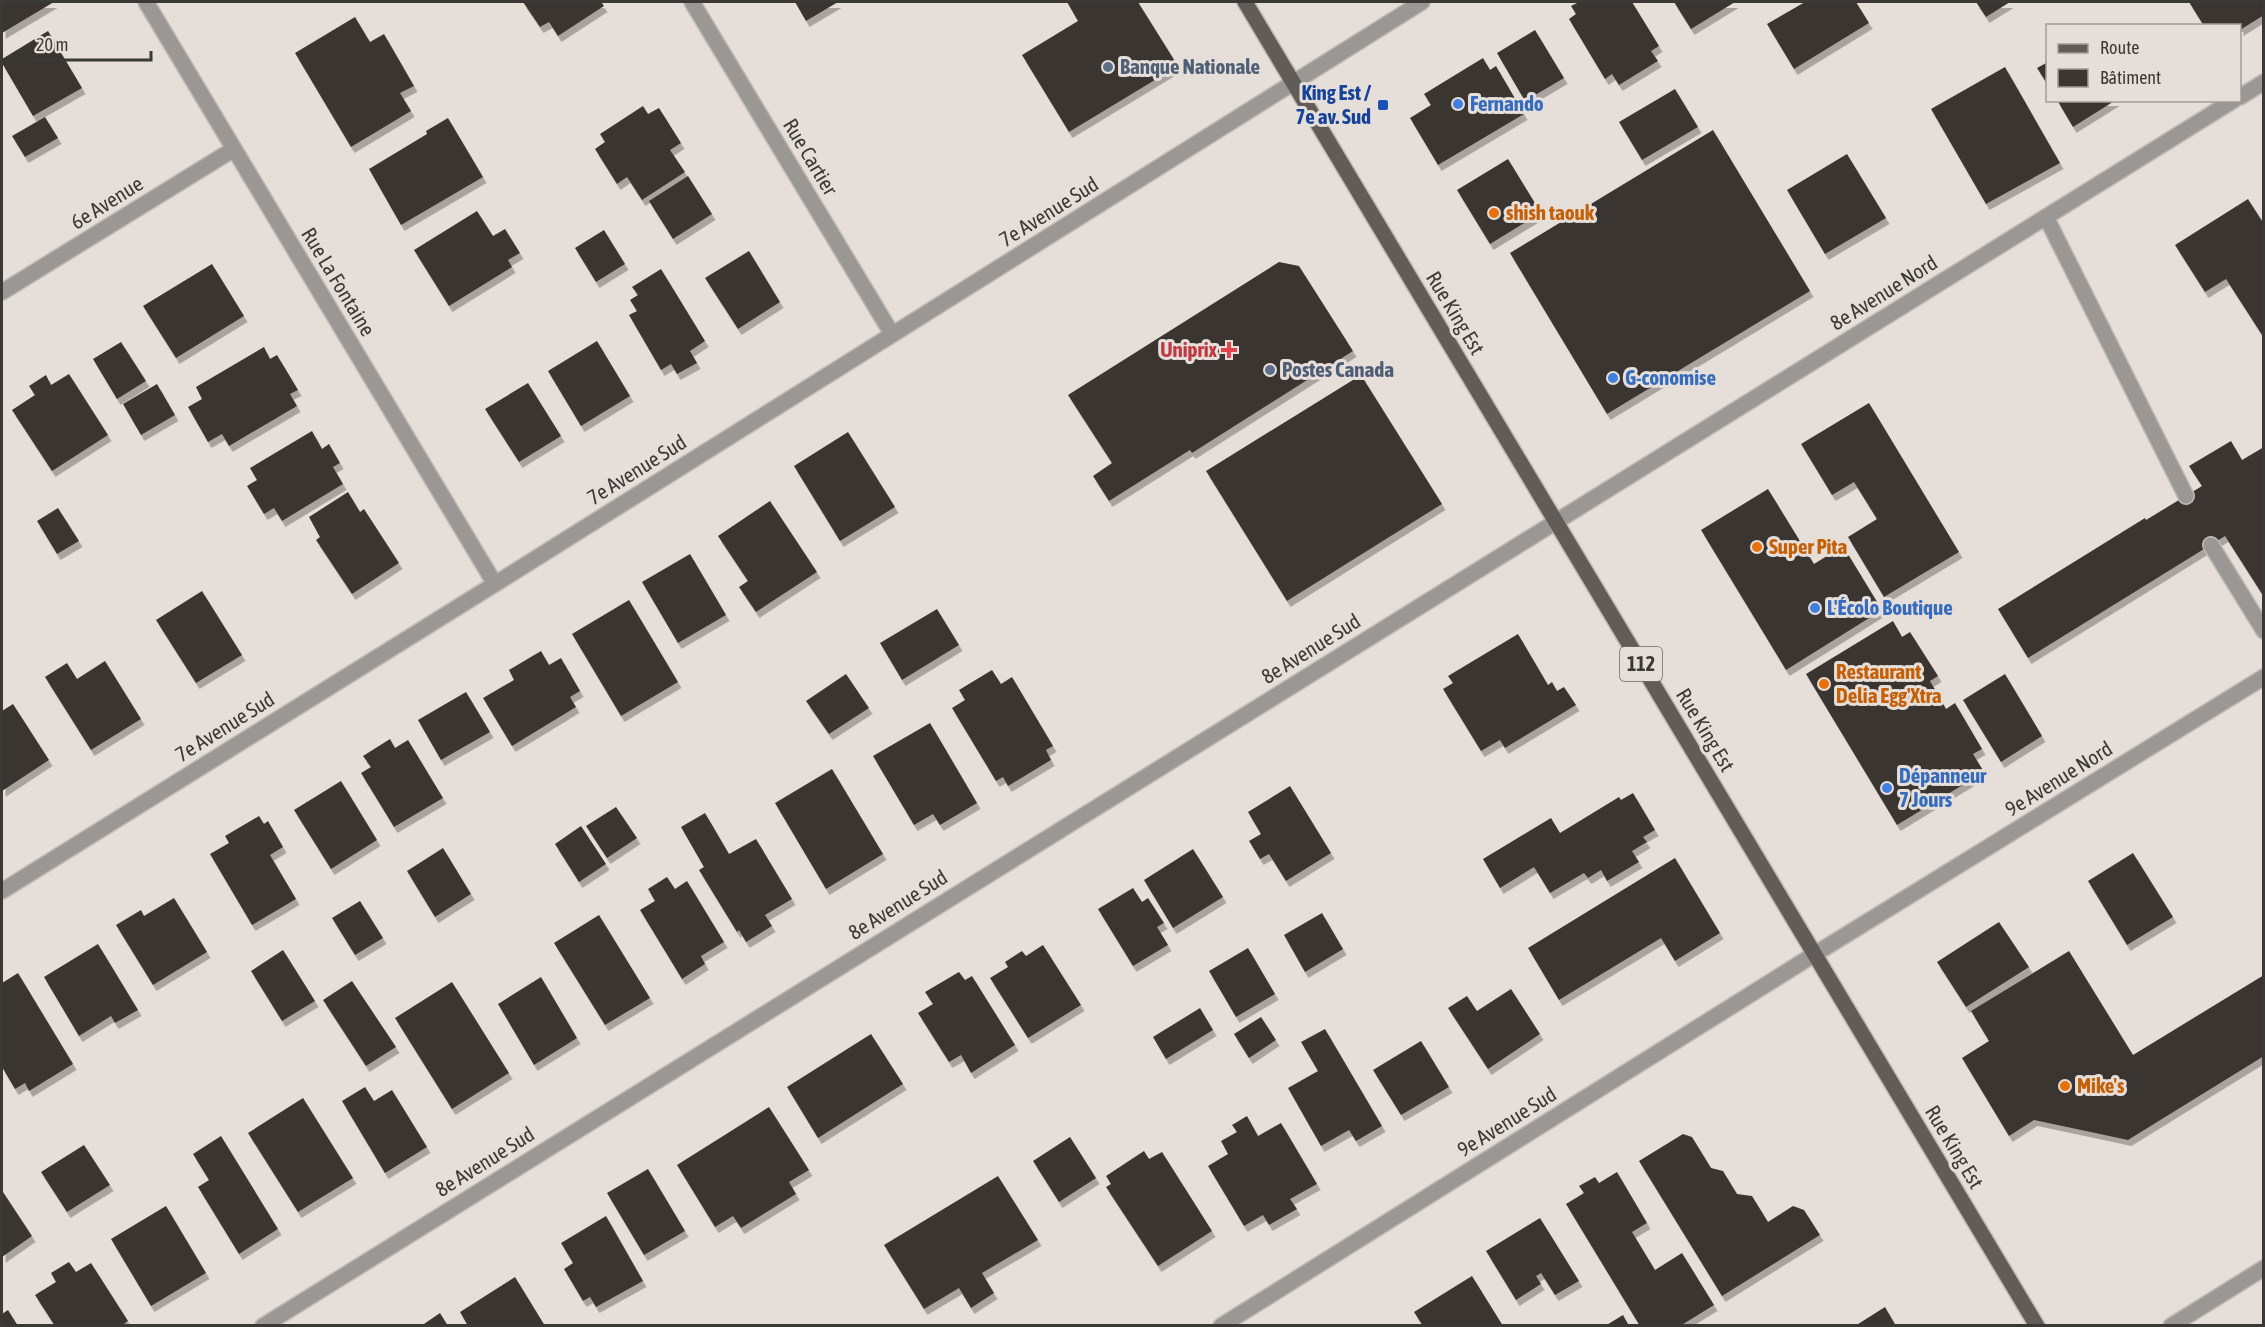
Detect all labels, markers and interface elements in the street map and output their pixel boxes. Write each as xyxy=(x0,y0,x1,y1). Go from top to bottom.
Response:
scale bar xyxy=(27,24,152,62)
legend xyxy=(2046,24,2241,102)
text: 20 m xyxy=(36,34,68,55)
text: Route xyxy=(2100,37,2139,58)
place label: Banque Nationale xyxy=(1120,54,1260,78)
marker: Banque Nationale xyxy=(1101,60,1115,74)
text: Bâtiment xyxy=(2100,67,2161,88)
place label: King Est / 7e av. Sud xyxy=(1295,80,1372,128)
place label: Fernando xyxy=(1470,91,1544,115)
marker: Fernando xyxy=(1451,97,1465,111)
marker: King Est / 7e av. Sud xyxy=(1376,98,1390,112)
street label: Rue Cartier xyxy=(779,114,843,200)
street label: 6e Avenue xyxy=(66,171,147,234)
street label: 7e Avenue Sud xyxy=(995,171,1102,251)
place label: shish taouk xyxy=(1506,200,1595,224)
marker: shish taouk xyxy=(1487,206,1501,220)
street label: Rue La Fontaine xyxy=(297,223,381,340)
street label: 8e Avenue Nord xyxy=(1826,250,1941,335)
street label: Rue King Est xyxy=(1422,267,1490,358)
place label: Uniprix xyxy=(1160,337,1218,361)
marker: Uniprix xyxy=(1222,343,1236,357)
place label: Postes Canada xyxy=(1282,357,1394,381)
marker: Postes Canada xyxy=(1263,363,1277,377)
place label: G-conomise xyxy=(1625,365,1716,389)
marker: G-conomise xyxy=(1606,371,1620,385)
street label: 7e Avenue Sud xyxy=(583,429,690,509)
place label: Super Pita xyxy=(1769,534,1847,558)
marker: Super Pita xyxy=(1750,540,1764,554)
place label: L'Écolo Boutique xyxy=(1827,595,1953,619)
marker: L'Écolo Boutique xyxy=(1808,601,1822,615)
street label: 8e Avenue Sud xyxy=(1257,608,1364,688)
road number: 112 xyxy=(1620,647,1662,681)
place label: Restaurant Delia Egg'Xtra xyxy=(1836,659,1942,707)
marker: Restaurant Delia Egg'Xtra xyxy=(1817,677,1831,691)
street label: Rue King Est xyxy=(1672,684,1740,775)
street label: 7e Avenue Sud xyxy=(171,686,278,766)
street label: 9e Avenue Nord xyxy=(2001,736,2116,821)
place label: Dépanneur 7 Jours xyxy=(1899,763,1987,811)
marker: Dépanneur 7 Jours xyxy=(1880,781,1894,795)
street label: 8e Avenue Sud xyxy=(844,864,951,944)
place label: Mike's xyxy=(2077,1073,2125,1097)
marker: Mike's xyxy=(2058,1079,2072,1093)
street label: 9e Avenue Sud xyxy=(1453,1081,1560,1161)
street label: Rue King Est xyxy=(1921,1101,1989,1192)
street label: 8e Avenue Sud xyxy=(431,1121,538,1201)

